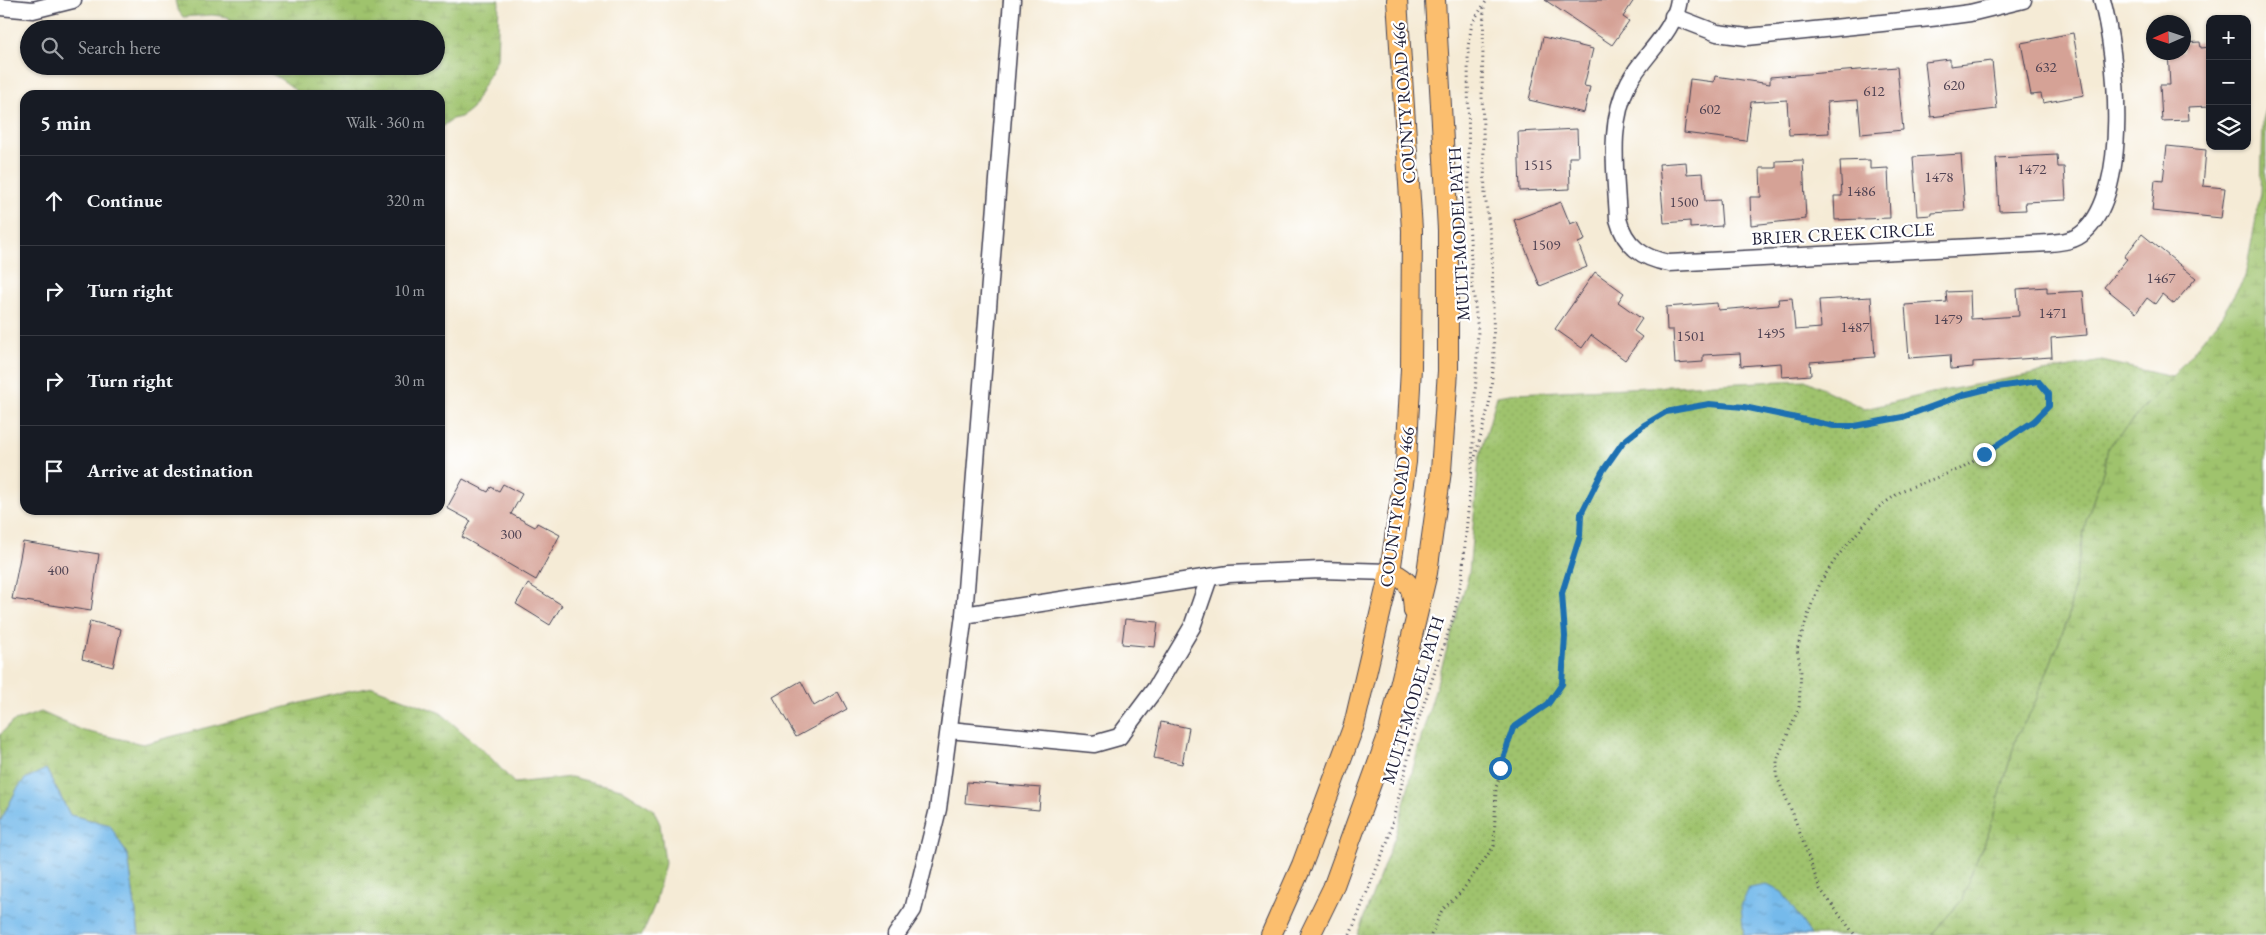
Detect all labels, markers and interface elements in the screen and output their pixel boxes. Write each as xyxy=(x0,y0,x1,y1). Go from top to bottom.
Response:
north arrow xyxy=(2146,15,2191,60)
map controls xyxy=(2206,15,2251,150)
button: + xyxy=(2206,15,2251,60)
search box xyxy=(20,20,445,75)
street label: COUNTY ROAD 466 xyxy=(1386,21,1421,184)
icon: search xyxy=(38,34,66,62)
text: Search here xyxy=(78,35,160,60)
house number: 632 xyxy=(2035,57,2058,76)
button: − xyxy=(2206,60,2251,105)
house number: 620 xyxy=(1943,75,1965,94)
house number: 612 xyxy=(1863,81,1886,100)
house number: 602 xyxy=(1699,99,1722,118)
button: layers xyxy=(2206,105,2251,150)
text: 5 min xyxy=(40,109,91,136)
text: Walk · 360 m xyxy=(346,112,425,133)
street label: MULTI-MODEL PATH xyxy=(1442,146,1475,322)
house number: 1515 xyxy=(1524,155,1552,174)
house number: 1472 xyxy=(2018,159,2047,178)
house number: 1478 xyxy=(1925,167,1953,186)
house number: 1486 xyxy=(1847,181,1875,200)
icon: ahead xyxy=(40,187,68,215)
text: Continue xyxy=(87,188,162,213)
text: 320 m xyxy=(386,190,425,211)
house number: 1500 xyxy=(1670,192,1698,211)
street label: BRIER CREEK CIRCLE xyxy=(1751,217,1935,250)
house number: 1509 xyxy=(1532,235,1560,254)
house number: 1467 xyxy=(2147,268,2176,287)
icon: right xyxy=(40,277,68,305)
text: Turn right xyxy=(87,278,173,303)
text: 10 m xyxy=(394,280,425,301)
house number: 1471 xyxy=(2039,303,2067,322)
house number: 1479 xyxy=(1934,309,1962,328)
house number: 1487 xyxy=(1841,317,1870,336)
house number: 1495 xyxy=(1757,323,1785,342)
house number: 1501 xyxy=(1677,326,1705,345)
icon: right xyxy=(40,367,68,395)
text: Turn right xyxy=(87,368,173,393)
text: 30 m xyxy=(394,370,425,391)
street label: COUNTY ROAD 466 xyxy=(1374,425,1419,589)
route end xyxy=(1973,443,1996,466)
icon: arrive xyxy=(40,457,68,485)
text: Arrive at destination xyxy=(87,458,253,483)
house number: 300 xyxy=(500,524,522,543)
house number: 400 xyxy=(47,560,69,579)
street label: MULTI-MODEL PATH xyxy=(1376,613,1449,787)
route start xyxy=(1489,757,1512,780)

